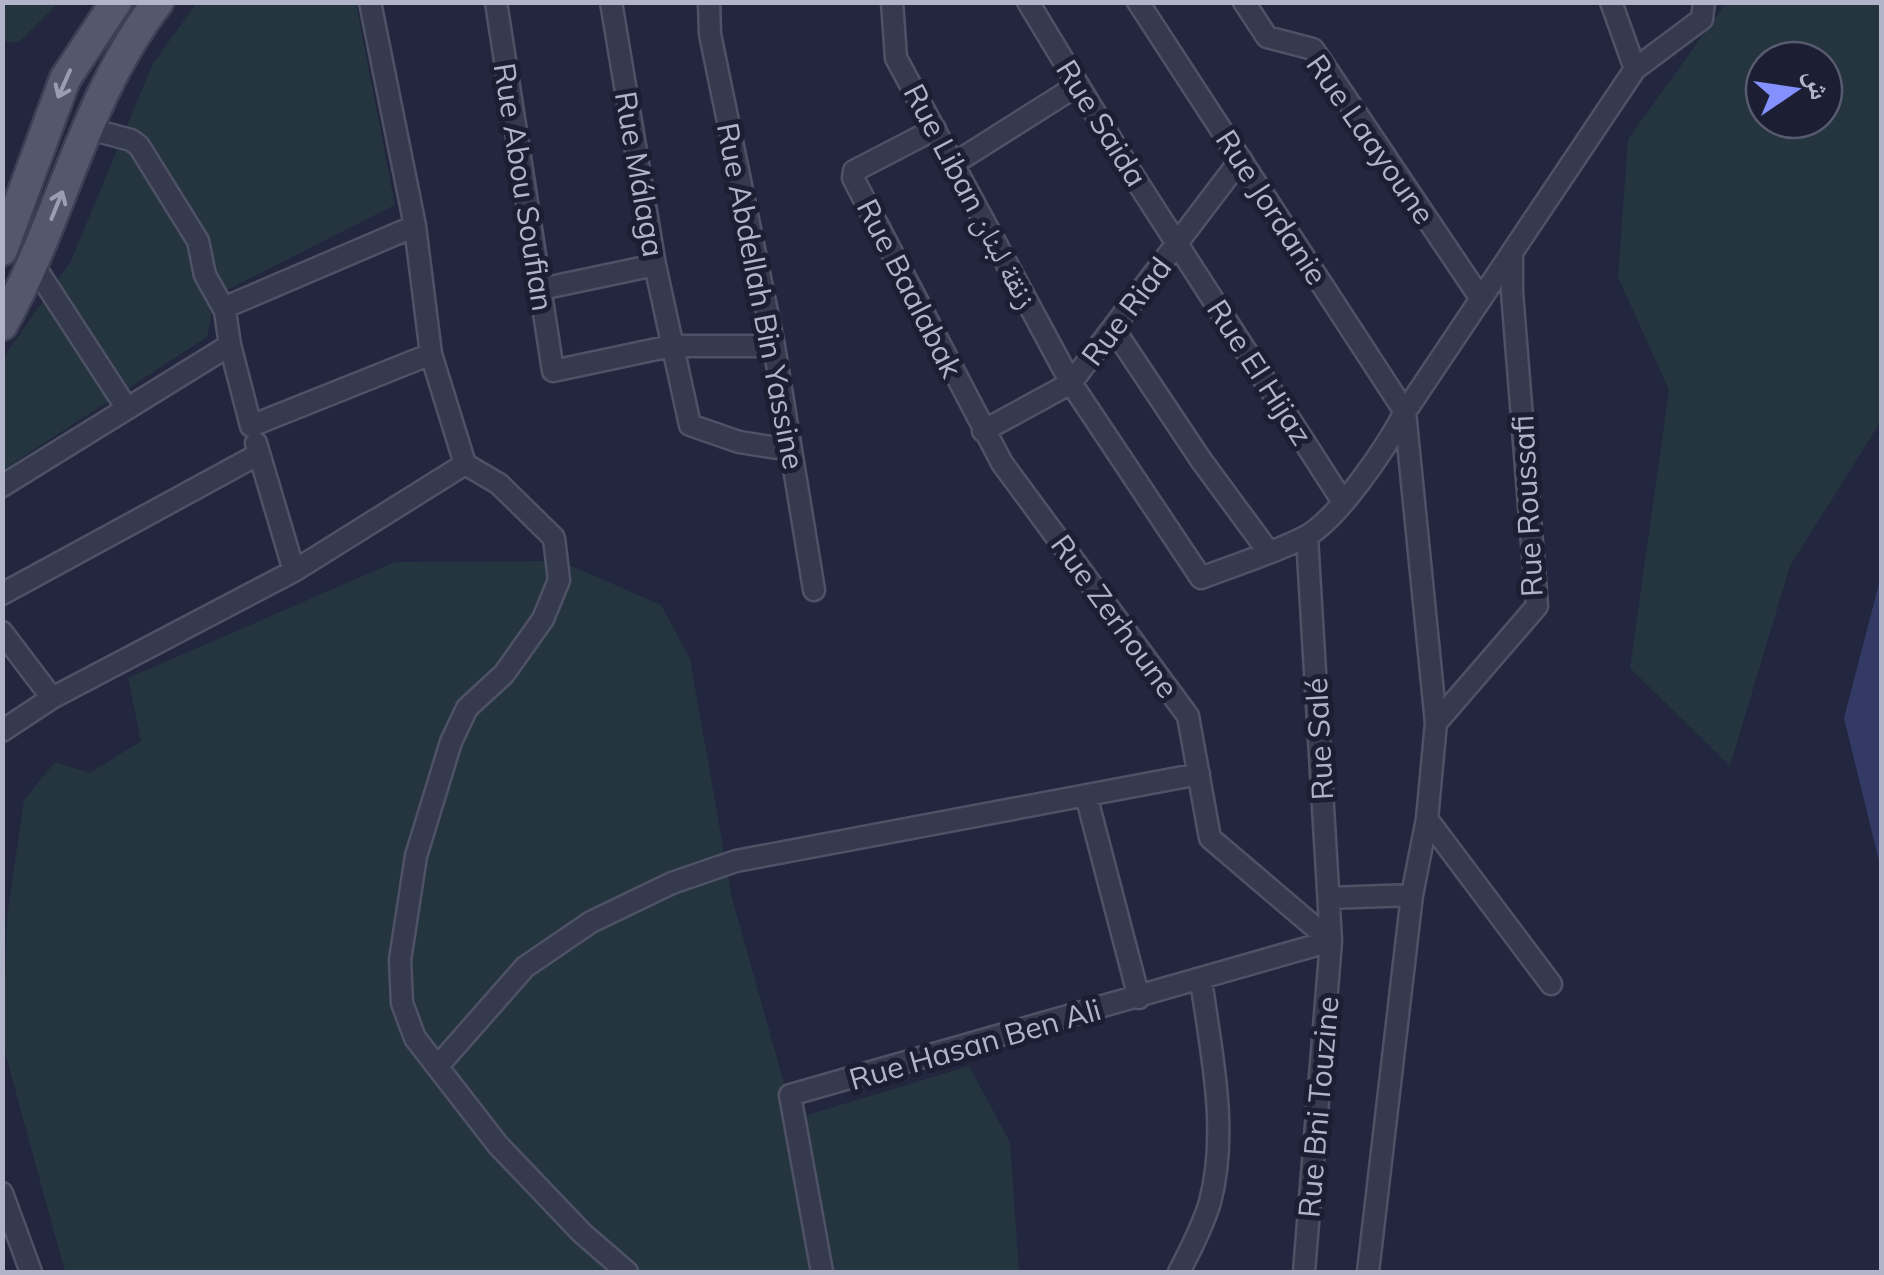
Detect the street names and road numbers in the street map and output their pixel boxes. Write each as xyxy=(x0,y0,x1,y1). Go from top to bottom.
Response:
street label: Rue Laayoune xyxy=(1299,47,1443,231)
street label: Rue Saida xyxy=(1048,53,1156,193)
street label: Rue Abou Soufian xyxy=(486,60,562,314)
street label: Rue Liban زنقة لبنان xyxy=(896,77,1046,315)
street label: Rue Málaga xyxy=(607,88,673,260)
street label: Rue Abdellah Bin Yassine xyxy=(709,120,813,472)
street label: Rue Jordanie xyxy=(1208,122,1336,292)
street label: Rue Baalabak xyxy=(849,192,971,384)
street label: Rue Riad xyxy=(1073,249,1179,373)
street label: Rue El Hijaz xyxy=(1199,292,1321,452)
street label: Rue Roussafi xyxy=(1503,414,1551,598)
street label: Rue Zerhoune xyxy=(1043,527,1187,705)
street label: Rue Salé xyxy=(1297,677,1341,801)
street label: Rue Hasan Ben Ali xyxy=(845,990,1105,1098)
street label: Rue Bni Touzine xyxy=(1289,995,1347,1219)

